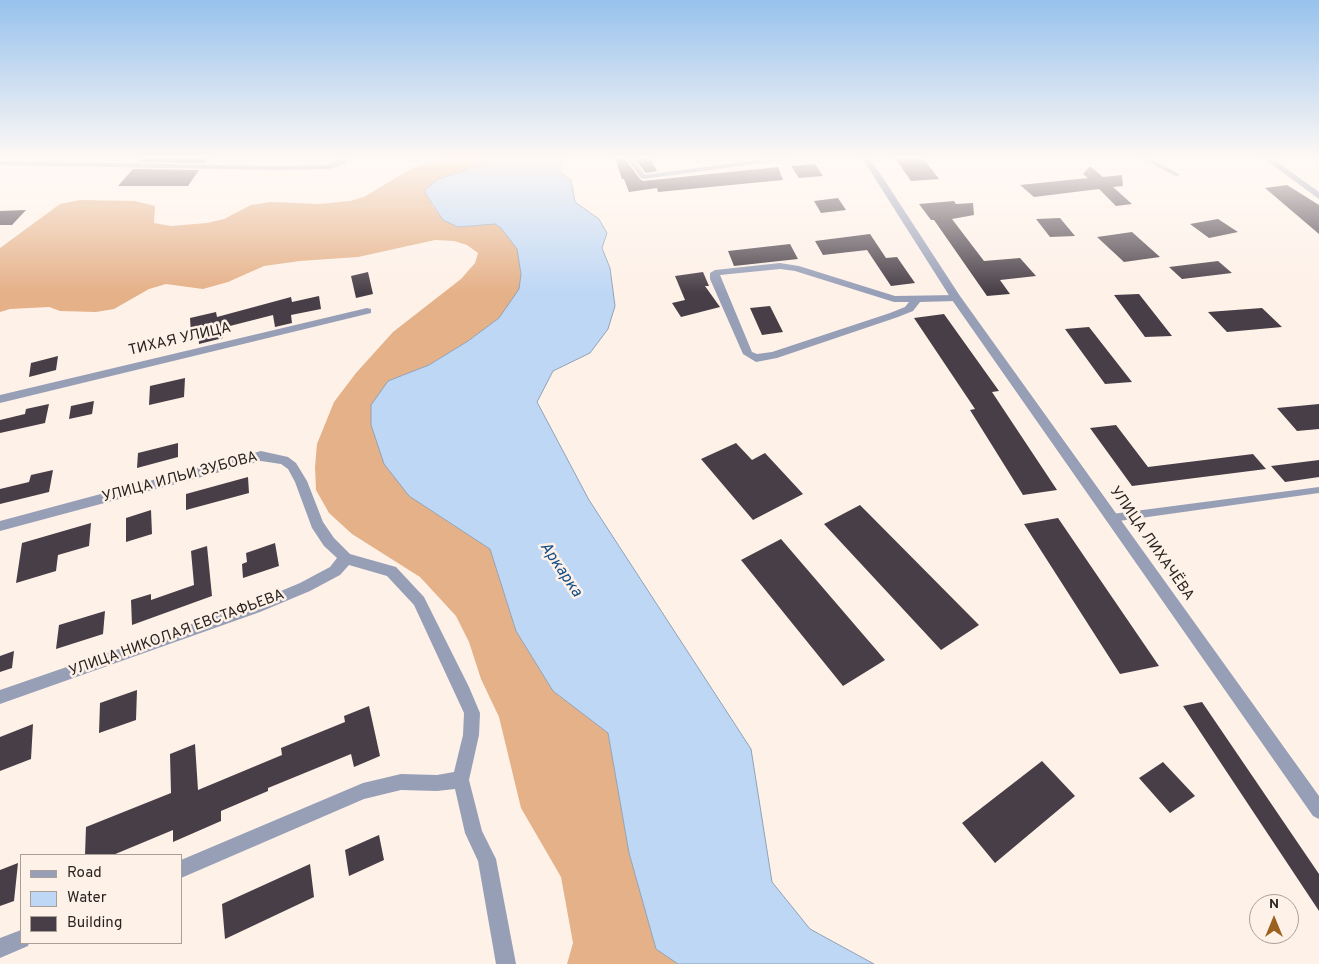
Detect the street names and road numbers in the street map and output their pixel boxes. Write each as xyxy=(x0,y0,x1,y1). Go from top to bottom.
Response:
street label: ТИХАЯ УЛИЦА xyxy=(127,319,233,361)
street label: УЛИЦА ИЛЬИ ЗУБОВА xyxy=(100,449,260,507)
street label: УЛИЦА ЛИХАЧЁВА xyxy=(1105,484,1197,604)
street label: УЛИЦА НИКОЛАЯ ЕВСТАФЬЕВА xyxy=(67,587,287,681)

